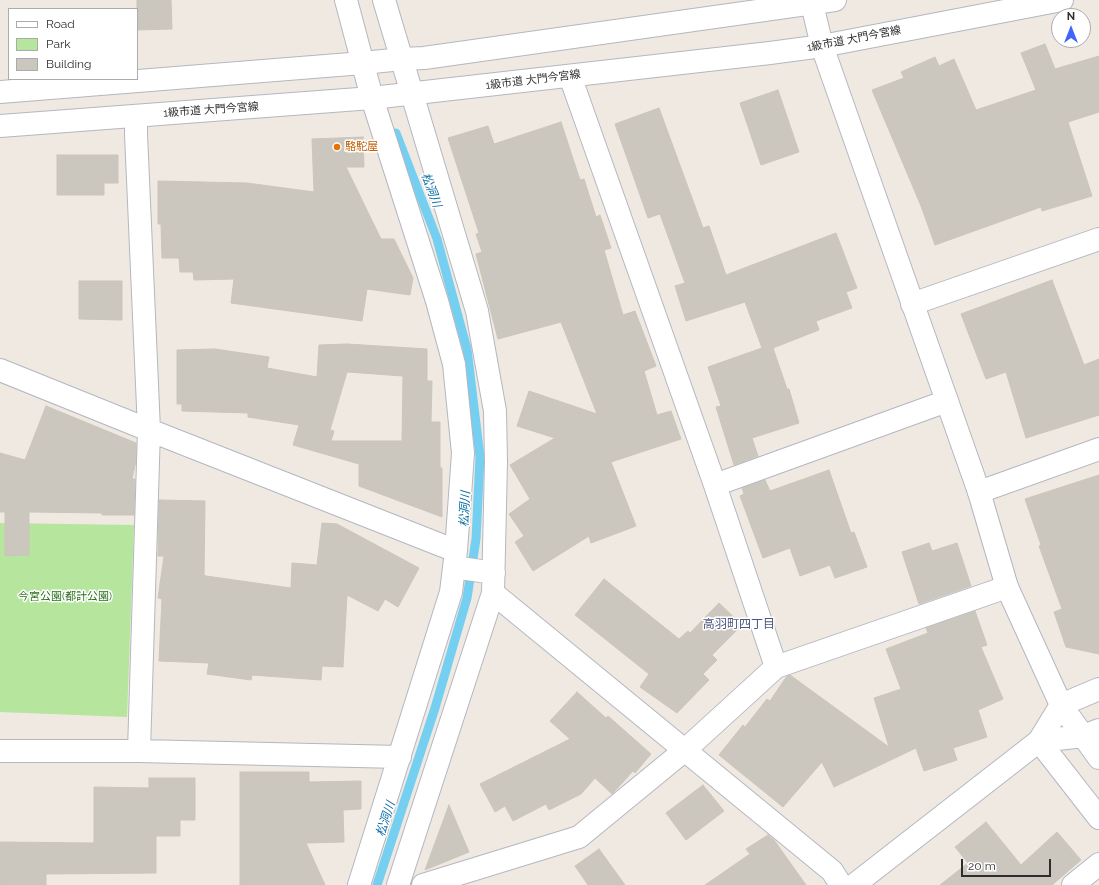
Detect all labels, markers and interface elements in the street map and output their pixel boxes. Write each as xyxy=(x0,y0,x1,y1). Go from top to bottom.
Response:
legend xyxy=(8,8,138,80)
north arrow xyxy=(1051,8,1091,48)
text: N xyxy=(1067,10,1075,23)
text: Road xyxy=(46,17,75,31)
street label: 1級市道 大門今宮線 xyxy=(806,23,902,55)
text: Park xyxy=(46,37,71,51)
text: Building xyxy=(46,57,92,71)
street label: 1級市道 大門今宮線 xyxy=(485,68,581,92)
street label: 1級市道 大門今宮線 xyxy=(163,100,259,120)
place label: 駱駝屋 xyxy=(345,140,378,154)
marker: 駱駝屋 xyxy=(332,142,342,152)
water label: 松洞川 xyxy=(418,171,444,209)
water label: 松洞川 xyxy=(457,491,473,527)
park label: 今宮公園(都計公園) xyxy=(18,590,112,604)
district label: 高羽町四丁目 xyxy=(703,617,775,631)
water label: 松洞川 xyxy=(374,800,398,838)
scale bar xyxy=(963,851,1053,877)
text: 20 m xyxy=(968,859,996,873)

